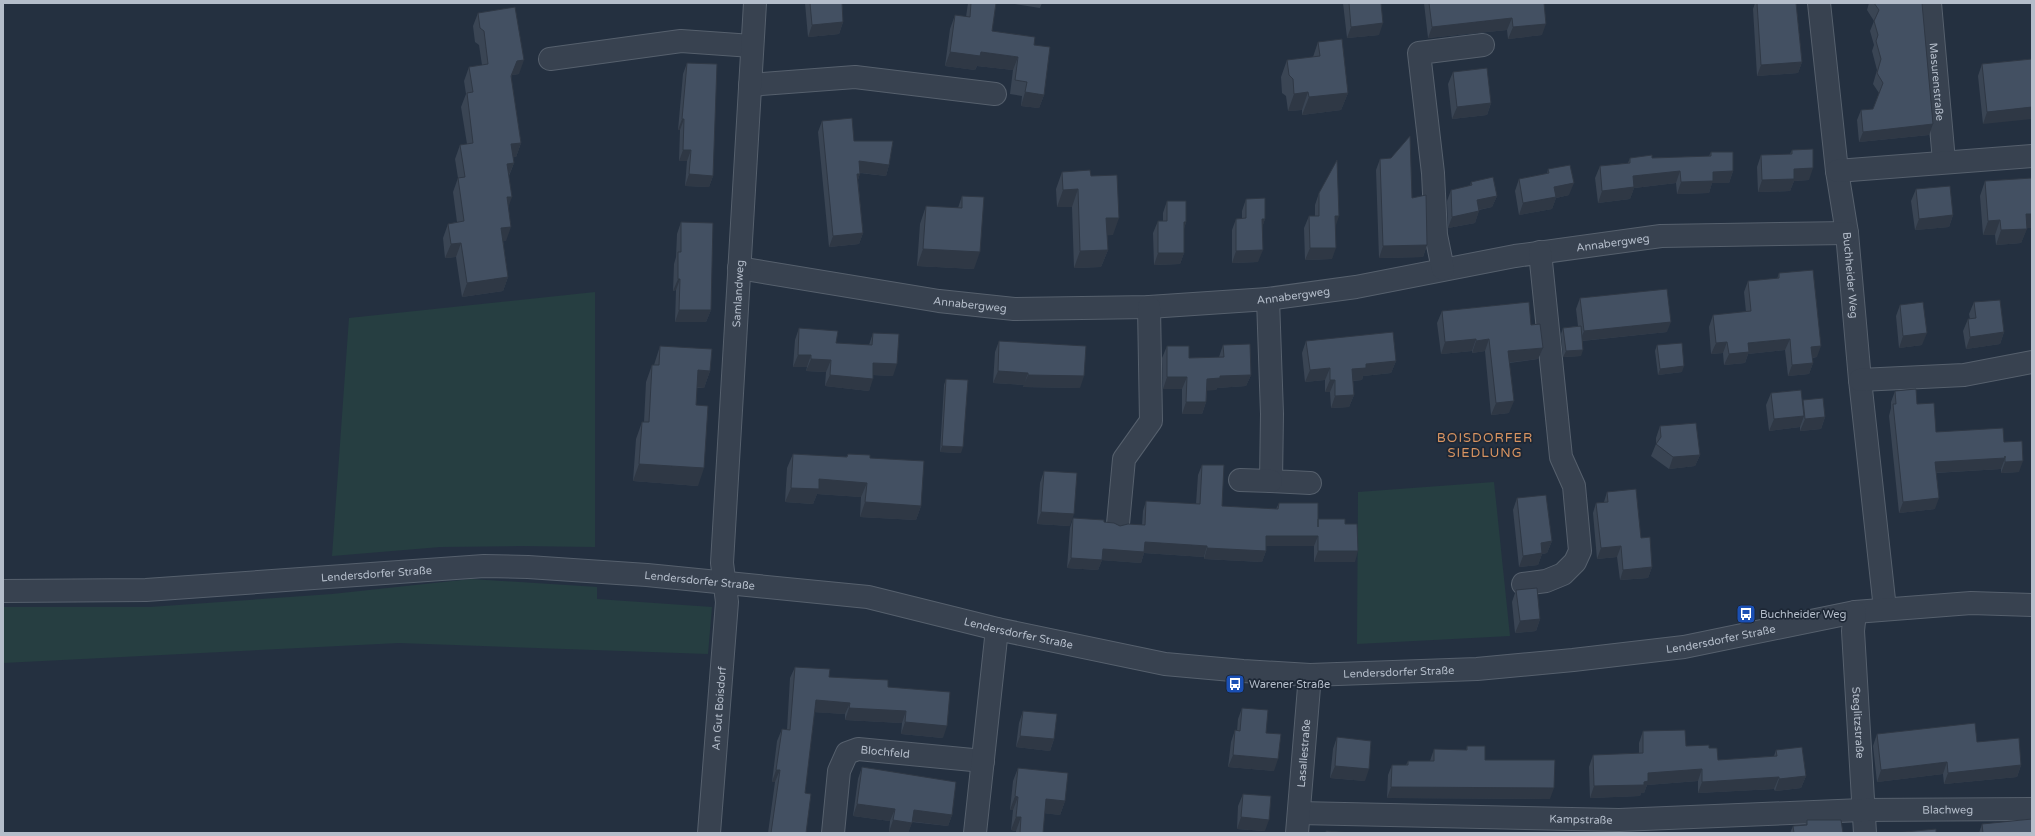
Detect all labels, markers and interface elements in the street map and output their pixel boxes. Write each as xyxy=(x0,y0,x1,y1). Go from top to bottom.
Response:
street label: Masurenstraße xyxy=(1927,42,1946,121)
street label: Buchheider Weg xyxy=(1840,231,1861,319)
street label: Annabergweg xyxy=(1576,232,1650,255)
street label: Samlandweg xyxy=(730,259,747,328)
street label: Annabergweg xyxy=(1256,285,1331,307)
street label: Annabergweg xyxy=(932,294,1007,315)
district label: BOISDORFER SIEDLUNG xyxy=(1437,430,1533,461)
street label: Lendersdorfer Straße xyxy=(321,564,432,585)
street label: Lendersdorfer Straße xyxy=(644,569,756,593)
bus stop icon: Buchheider Weg xyxy=(1735,603,1757,625)
place label: Buchheider Weg xyxy=(1760,608,1847,621)
street label: Lendersdorfer Straße xyxy=(963,615,1074,652)
street label: Lendersdorfer Straße xyxy=(1665,622,1777,656)
street label: Lendersdorfer Straße xyxy=(1343,664,1455,681)
street label: An Gut Boisdorf xyxy=(709,665,729,751)
bus stop icon: Warener Straße xyxy=(1224,673,1246,695)
place label: Warener Straße xyxy=(1249,678,1330,691)
street label: Steglitzstraße xyxy=(1849,687,1867,759)
street label: Lasallestraße xyxy=(1295,719,1313,788)
street label: Blochfeld xyxy=(860,743,910,761)
street label: Blachweg xyxy=(1922,803,1973,817)
street label: Kampstraße xyxy=(1549,812,1613,827)

